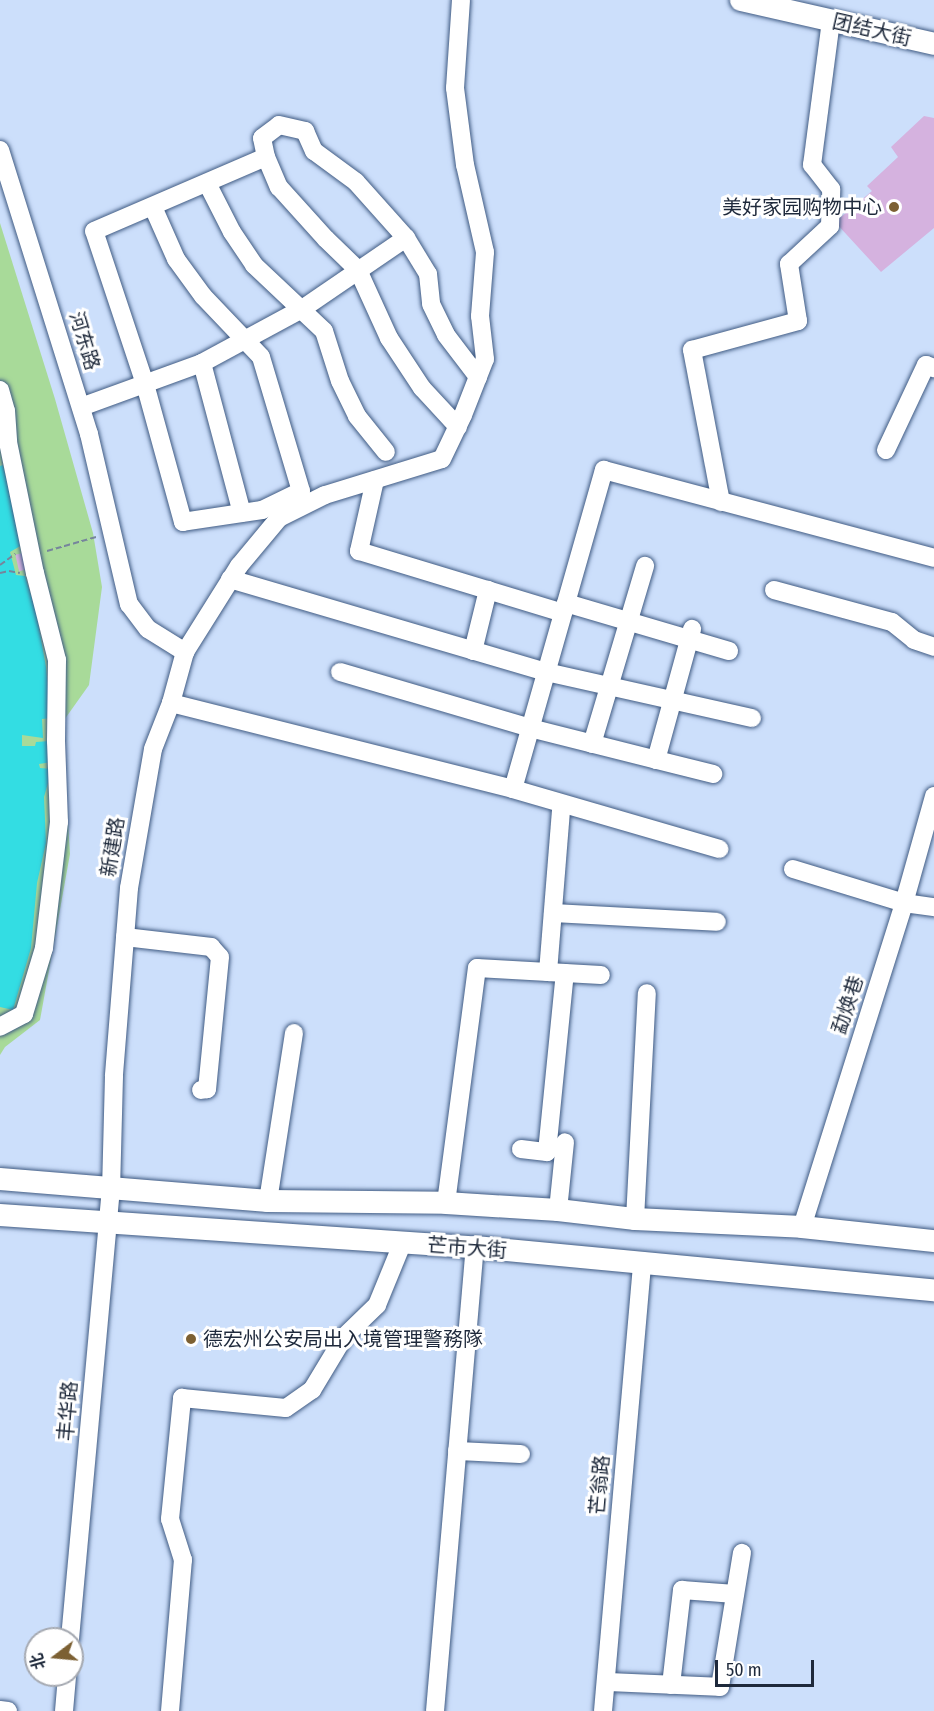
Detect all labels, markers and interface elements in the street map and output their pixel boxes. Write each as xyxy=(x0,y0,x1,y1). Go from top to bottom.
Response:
street label: 团结大街 xyxy=(830,9,914,51)
place label: 美好家园购物中心 xyxy=(722,195,882,219)
marker: 美好家园购物中心 xyxy=(887,200,901,214)
street label: 河东路 xyxy=(64,309,104,373)
street label: 新建路 xyxy=(96,815,130,879)
street label: 勐焕巷 xyxy=(827,973,869,1037)
street label: 芒市大街 xyxy=(426,1233,508,1263)
place label: 德宏州公安局出入境管理警務隊 xyxy=(203,1327,483,1351)
marker: 德宏州公安局出入境管理警務隊 xyxy=(184,1332,198,1346)
street label: 丰华路 xyxy=(53,1380,83,1442)
street label: 芒翁路 xyxy=(585,1454,615,1516)
north arrow xyxy=(24,1627,84,1687)
scale bar xyxy=(718,1648,817,1686)
text: 北 xyxy=(27,1651,49,1672)
text: 50 m xyxy=(726,1659,762,1681)

